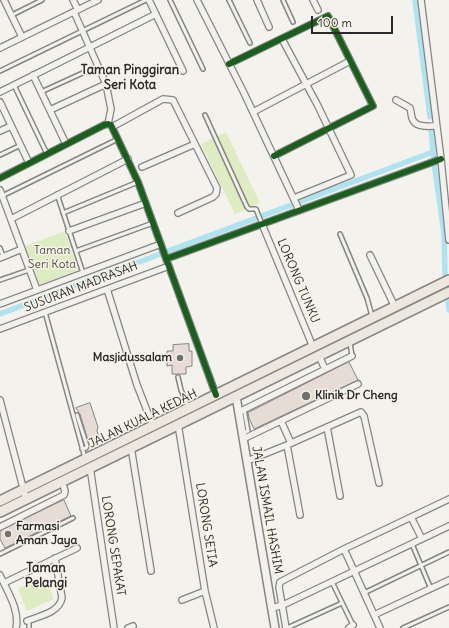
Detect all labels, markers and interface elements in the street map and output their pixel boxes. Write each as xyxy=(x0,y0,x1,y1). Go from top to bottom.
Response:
scale bar xyxy=(313,8,395,34)
text: 100 m xyxy=(318,15,352,30)
district label: Taman Pinggiran Seri Kota xyxy=(81,62,179,93)
street label: LORONG TUNKU xyxy=(274,237,322,325)
park label: Taman Seri Kota xyxy=(28,244,76,272)
street label: SUSURAN MADRASAH xyxy=(22,259,140,315)
place label: Masjidussalam xyxy=(93,351,172,365)
marker: Masjidussalam xyxy=(175,353,185,363)
street label: JALAN KUALA KEDAH xyxy=(86,386,200,452)
place label: Klinik Dr Cheng xyxy=(315,389,398,403)
marker: Klinik Dr Cheng xyxy=(300,390,312,402)
street label: JALAN ISMAIL HASHIM xyxy=(249,445,285,575)
street label: LORONG SETIA xyxy=(192,482,220,568)
street label: LORONG SEPAKAT xyxy=(98,495,128,597)
place label: Farmasi Aman Jaya xyxy=(16,520,77,548)
marker: Farmasi Aman Jaya xyxy=(3,529,13,539)
district label: Taman Pelangi xyxy=(25,560,67,591)

